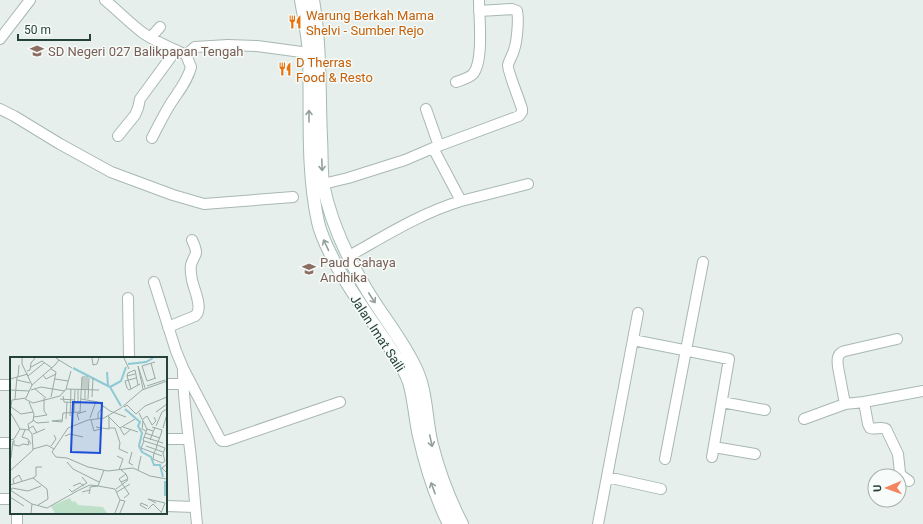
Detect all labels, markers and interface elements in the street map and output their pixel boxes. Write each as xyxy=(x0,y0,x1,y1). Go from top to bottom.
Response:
place label: Warung Berkah Mama Shelvi - Sumber Rejo xyxy=(306,8,434,38)
restaurant icon: Warung Berkah Mama Shelvi - Sumber Rejo xyxy=(287,14,303,30)
scale bar xyxy=(18,16,90,42)
text: 50 m xyxy=(24,23,51,37)
school or university icon: SD Negeri 027 Balikpapan Tengah xyxy=(29,43,45,59)
place label: SD Negeri 027 Balikpapan Tengah xyxy=(48,44,243,59)
place label: D Therras Food & Resto xyxy=(296,55,373,85)
restaurant icon: D Therras Food & Resto xyxy=(277,61,293,77)
one-way arrow xyxy=(305,110,313,123)
one-way arrow xyxy=(318,158,326,171)
one-way arrow xyxy=(322,239,329,251)
place label: Paud Cahaya Andhika xyxy=(320,255,396,285)
school or university icon: Paud Cahaya Andhika xyxy=(301,261,317,277)
street label: Jalan Imat Saili xyxy=(347,292,408,375)
one-way arrow xyxy=(368,292,376,303)
inset map xyxy=(10,357,167,514)
one-way arrow xyxy=(428,434,436,447)
north arrow xyxy=(867,468,907,508)
one-way arrow xyxy=(429,483,437,495)
text: U xyxy=(871,484,884,492)

